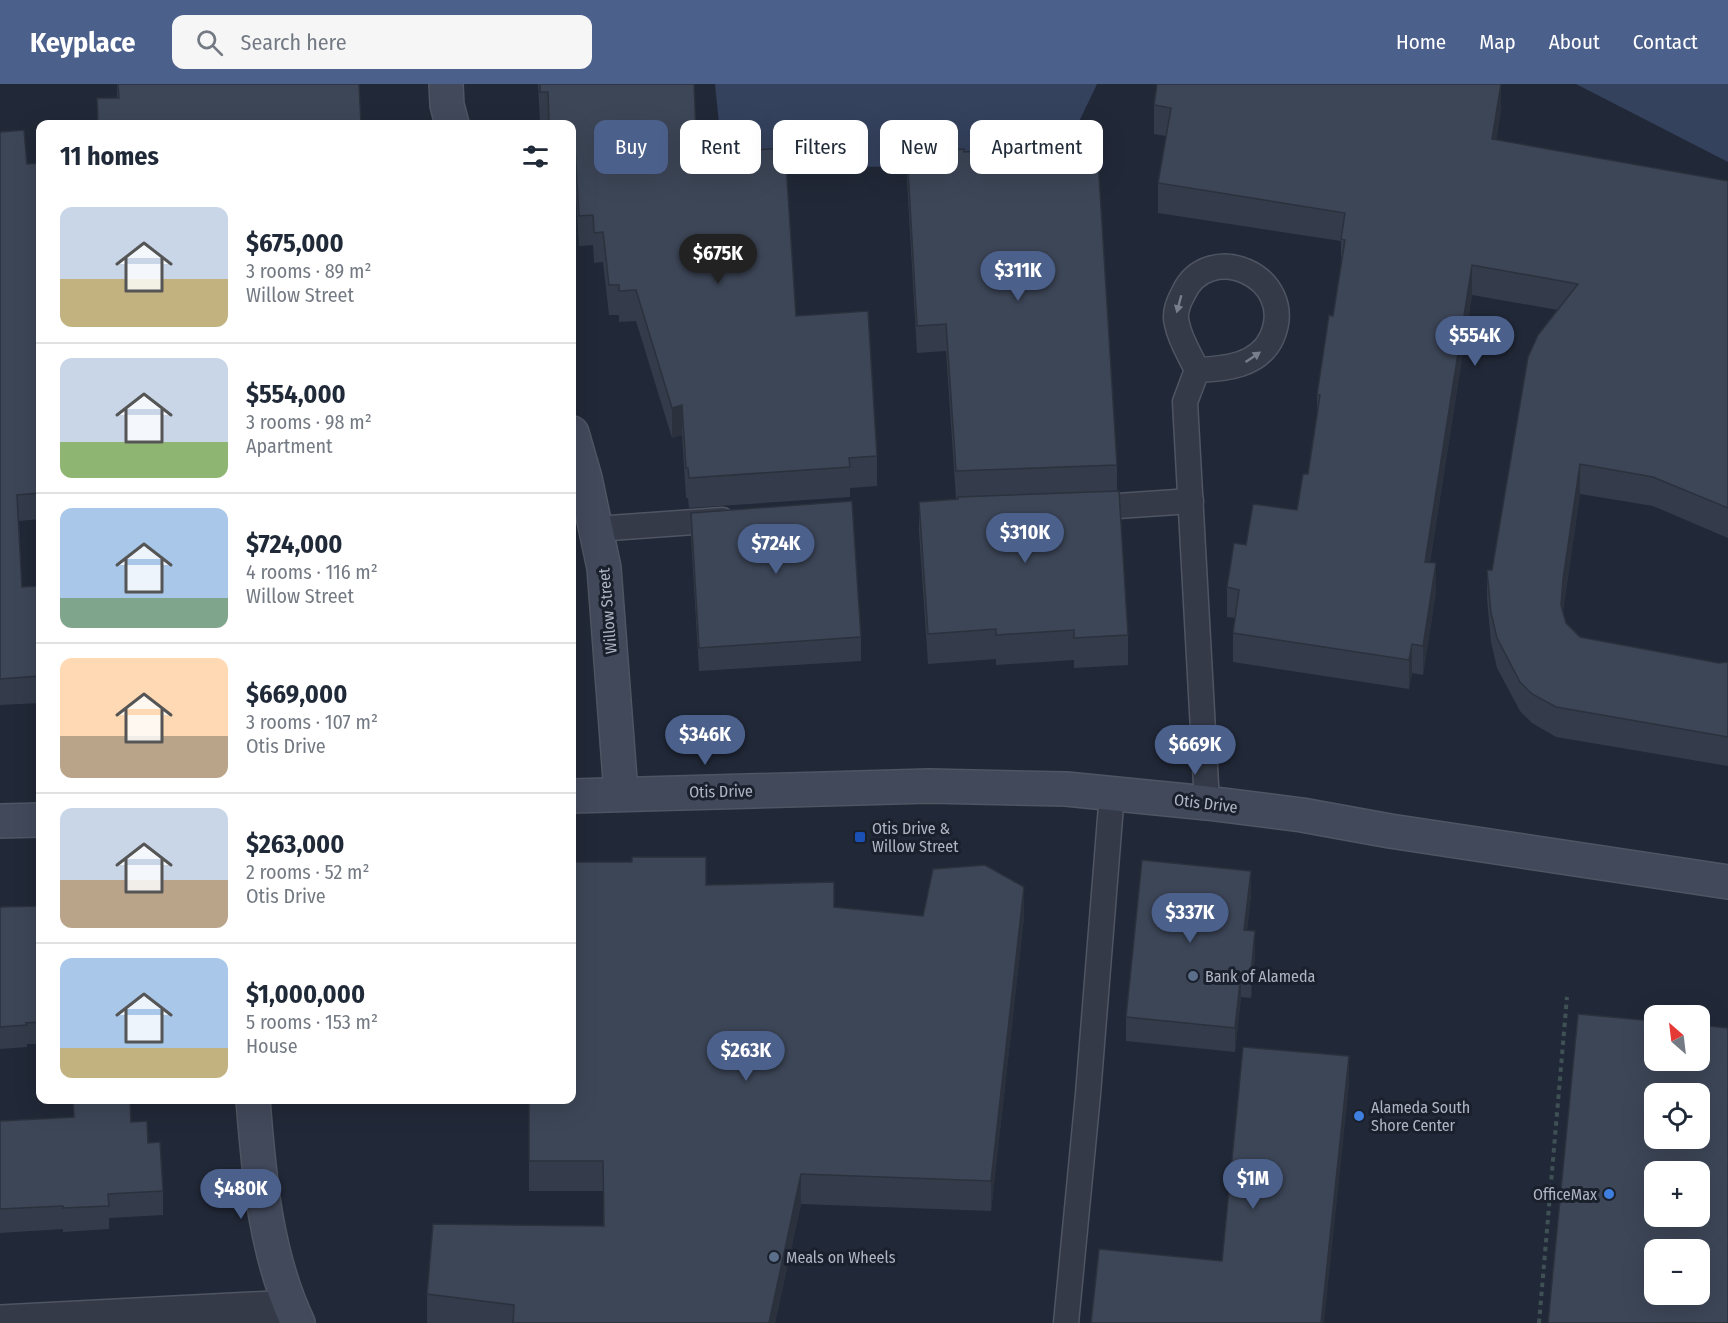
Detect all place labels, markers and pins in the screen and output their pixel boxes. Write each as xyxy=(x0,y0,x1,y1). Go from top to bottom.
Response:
pin: $675K xyxy=(676,234,760,285)
pin: $311K xyxy=(976,251,1060,302)
pin: $554K xyxy=(1433,316,1517,367)
pin: $310K xyxy=(983,513,1067,564)
pin: $724K xyxy=(734,524,818,575)
pin: $346K xyxy=(663,715,747,766)
pin: $669K xyxy=(1153,725,1237,776)
place label: Otis Drive & Willow Street xyxy=(872,819,959,856)
marker: Otis Drive & Willow Street xyxy=(853,830,867,844)
pin: $337K xyxy=(1148,893,1232,944)
place label: Bank of Alameda xyxy=(1205,967,1315,986)
marker: Bank of Alameda xyxy=(1186,969,1200,983)
pin: $263K xyxy=(704,1031,788,1082)
place label: Alameda South Shore Center xyxy=(1371,1098,1470,1135)
marker: Alameda South Shore Center xyxy=(1352,1109,1366,1123)
pin: $1M xyxy=(1224,1159,1282,1210)
pin: $480K xyxy=(199,1169,283,1220)
place label: OfficeMax xyxy=(1533,1185,1597,1204)
marker: OfficeMax xyxy=(1602,1187,1616,1201)
place label: Meals on Wheels xyxy=(786,1248,896,1267)
marker: Meals on Wheels xyxy=(767,1250,781,1264)

